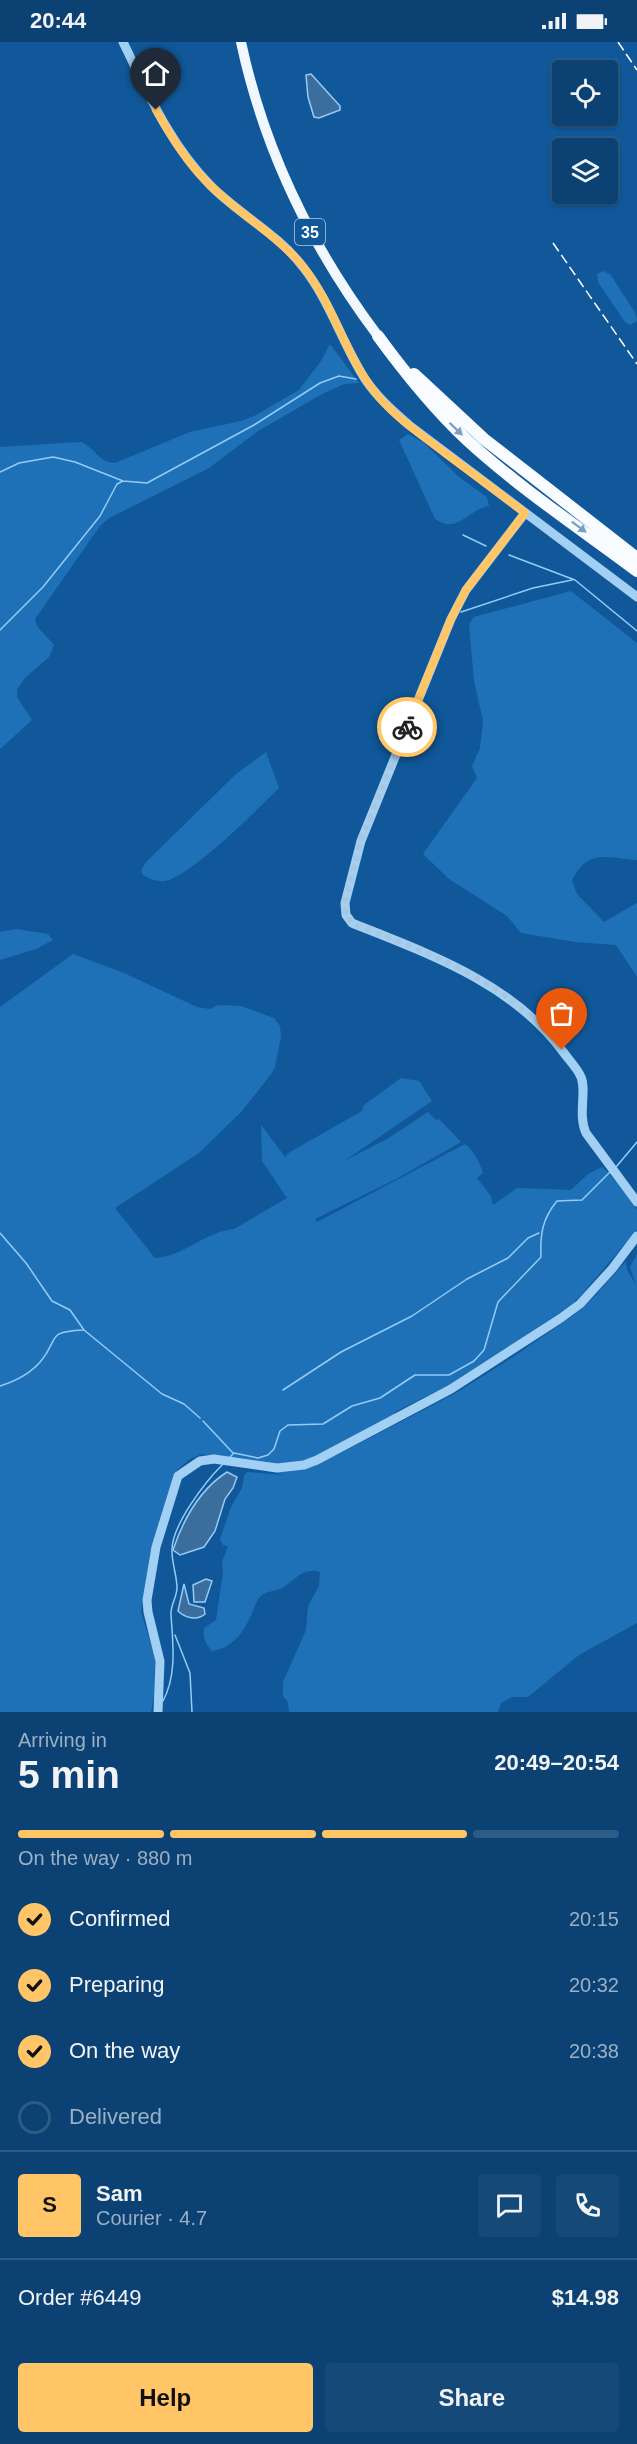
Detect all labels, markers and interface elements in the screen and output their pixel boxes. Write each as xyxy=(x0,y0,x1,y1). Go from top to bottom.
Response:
text: 20:44 xyxy=(30,8,86,33)
pin xyxy=(130,48,181,110)
icon: home xyxy=(139,57,172,90)
map controls xyxy=(552,60,618,204)
button: locate xyxy=(552,60,618,126)
button: layers xyxy=(552,138,618,204)
road number: 35 xyxy=(295,219,325,245)
one-way arrow xyxy=(448,422,463,436)
one-way arrow xyxy=(571,521,587,533)
courier xyxy=(377,697,437,757)
icon: bike xyxy=(391,711,424,744)
pin xyxy=(536,988,587,1050)
icon: bag xyxy=(545,997,578,1030)
text: Arriving in xyxy=(18,1729,107,1751)
text: 20:49–20:54 xyxy=(494,1750,619,1775)
text: 5 min xyxy=(18,1753,120,1796)
text: On the way · 880 m xyxy=(18,1847,193,1869)
icon: check xyxy=(18,1903,51,1936)
text: Confirmed xyxy=(69,1906,170,1931)
text: 20:15 xyxy=(569,1908,619,1930)
icon: check xyxy=(18,1969,51,2002)
text: Preparing xyxy=(69,1972,164,1997)
text: 20:32 xyxy=(569,1974,619,1996)
icon: check xyxy=(18,2035,51,2068)
text: On the way xyxy=(69,2038,180,2063)
text: 20:38 xyxy=(569,2040,619,2062)
text: Delivered xyxy=(69,2104,162,2129)
button: chat xyxy=(478,2174,541,2237)
button: phone xyxy=(556,2174,619,2237)
text: Sam xyxy=(96,2181,142,2206)
text: S xyxy=(42,2192,57,2217)
text: Courier · 4.7 xyxy=(96,2207,207,2229)
text: Order #6449 xyxy=(18,2285,142,2310)
text: $14.98 xyxy=(552,2285,619,2310)
button: Help xyxy=(18,2363,313,2432)
button: Share xyxy=(325,2363,619,2432)

